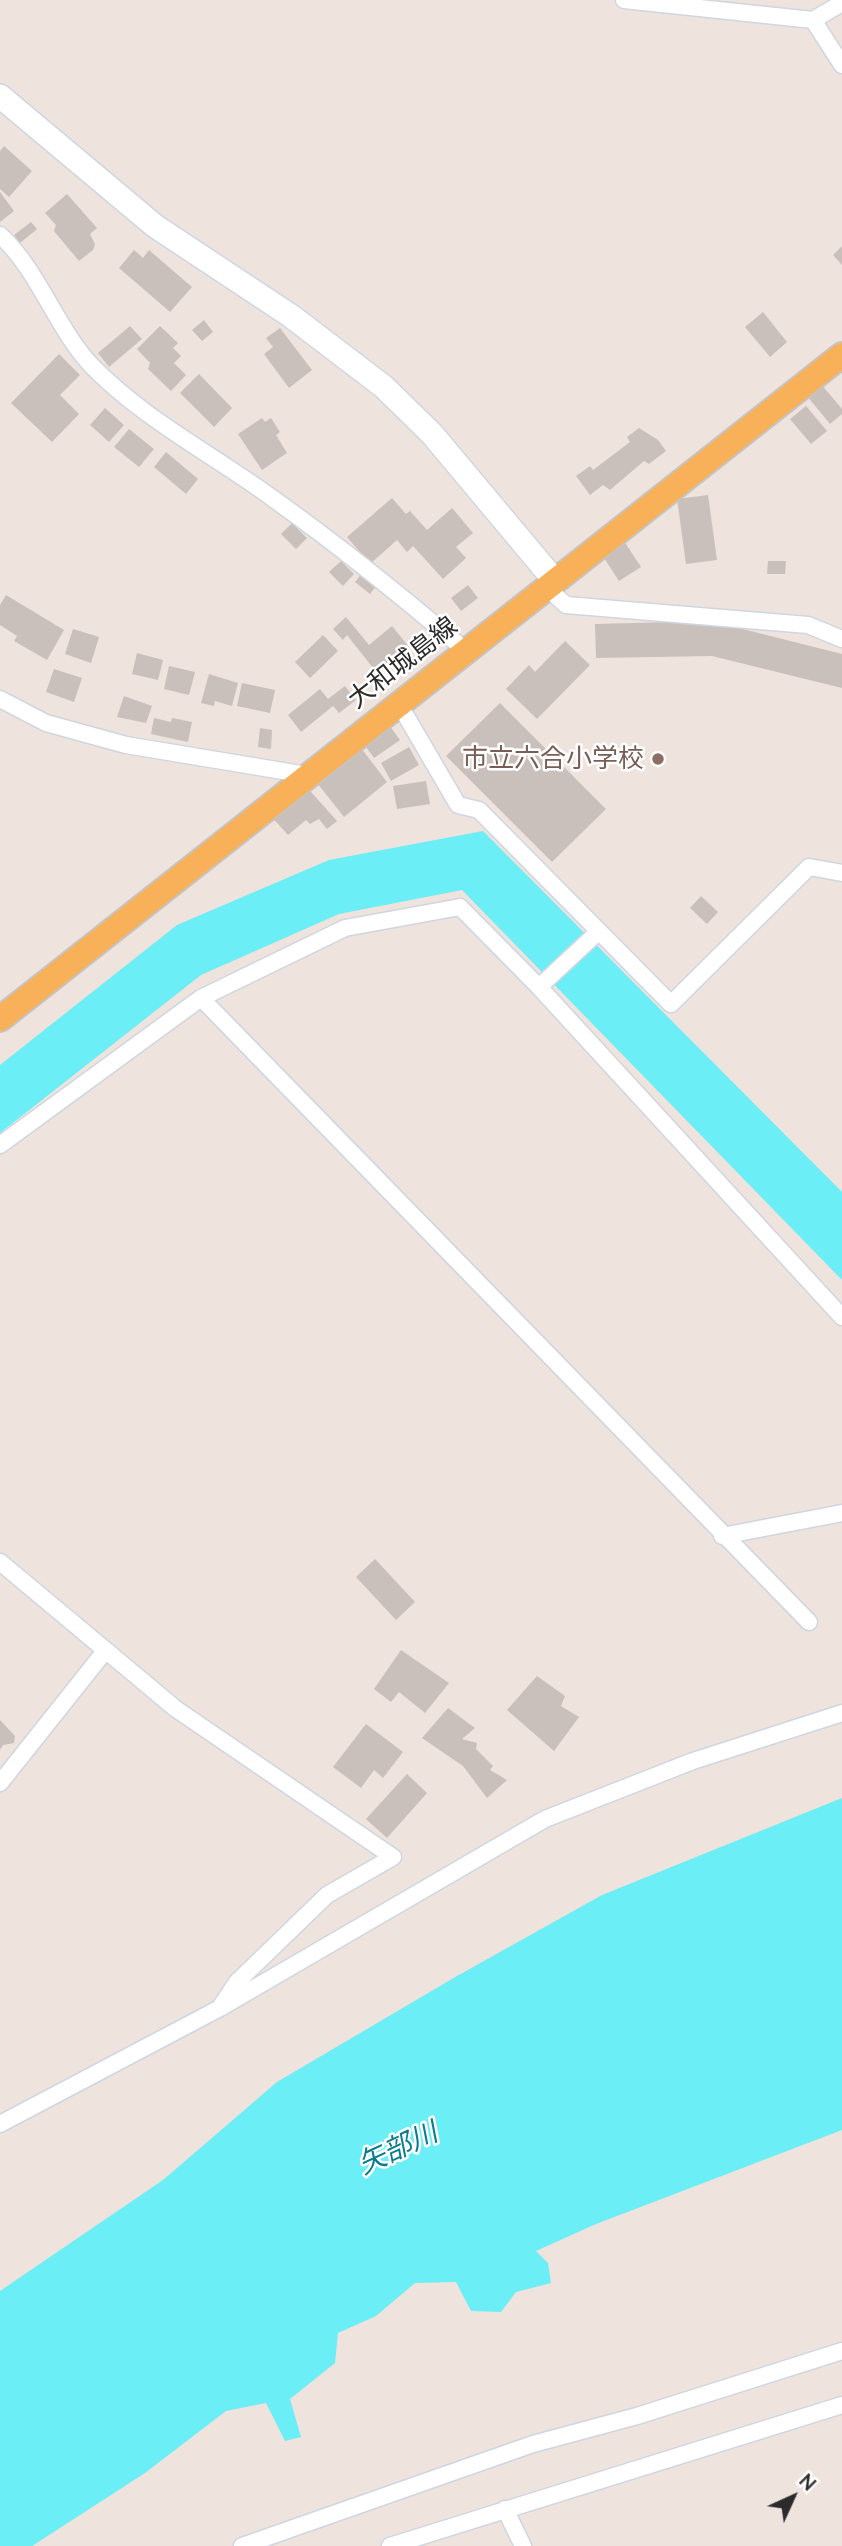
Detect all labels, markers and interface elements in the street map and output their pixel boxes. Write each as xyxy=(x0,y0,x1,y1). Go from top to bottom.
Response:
street label: 大和城島線 xyxy=(342,611,464,715)
place label: 市立六合小学校 xyxy=(462,743,644,775)
marker: 市立六合小学校 xyxy=(650,751,666,767)
water label: 矢部川 xyxy=(353,2116,443,2182)
north arrow xyxy=(758,2462,828,2532)
text: N xyxy=(794,2469,821,2496)

